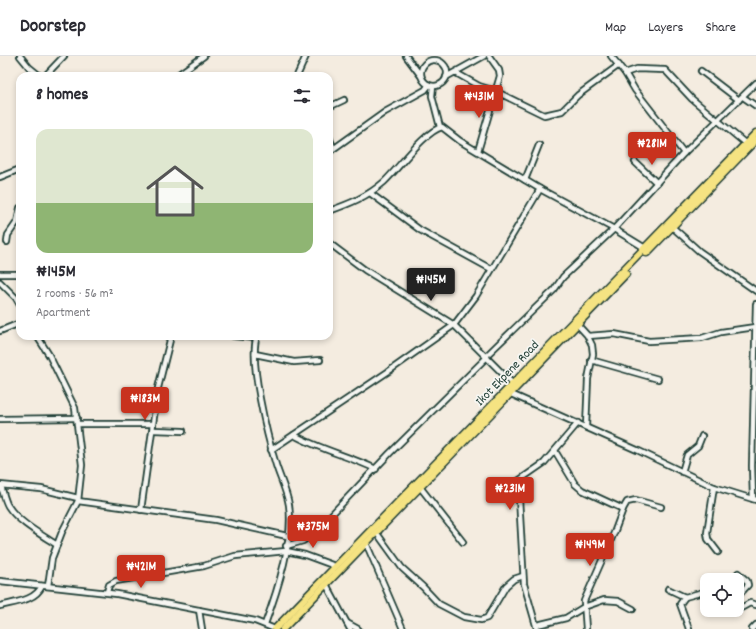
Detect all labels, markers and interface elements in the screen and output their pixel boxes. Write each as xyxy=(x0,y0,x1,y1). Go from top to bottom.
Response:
text: Doorstep xyxy=(20,14,86,41)
text: Map xyxy=(605,18,626,38)
text: Layers xyxy=(648,18,683,38)
text: Share xyxy=(705,18,736,38)
text: 8 homes xyxy=(36,84,88,108)
icon: filters xyxy=(291,85,313,107)
pin: ₦431M xyxy=(451,85,507,119)
text: ₦431M xyxy=(464,88,494,107)
pin: ₦281M xyxy=(624,132,680,166)
text: ₦281M xyxy=(637,135,667,154)
icon: home xyxy=(139,155,211,227)
text: ₦145M xyxy=(36,261,76,285)
pin: ₦145M xyxy=(403,268,459,302)
text: ₦145M xyxy=(416,271,446,290)
text: 2 rooms · 56 m² xyxy=(36,285,113,304)
text: Apartment xyxy=(36,304,90,323)
street label: Ikot Ekpene Road xyxy=(472,337,544,411)
pin: ₦183M xyxy=(117,387,173,421)
text: ₦183M xyxy=(130,390,160,409)
pin: ₦231M xyxy=(482,477,538,511)
text: ₦231M xyxy=(495,480,525,499)
pin: ₦375M xyxy=(285,515,341,549)
text: ₦375M xyxy=(297,518,329,537)
pin: ₦149M xyxy=(562,533,618,567)
text: ₦149M xyxy=(575,536,605,555)
pin: ₦421M xyxy=(113,555,169,589)
text: ₦421M xyxy=(126,558,156,577)
map controls xyxy=(700,573,744,617)
button: locate xyxy=(700,573,744,617)

